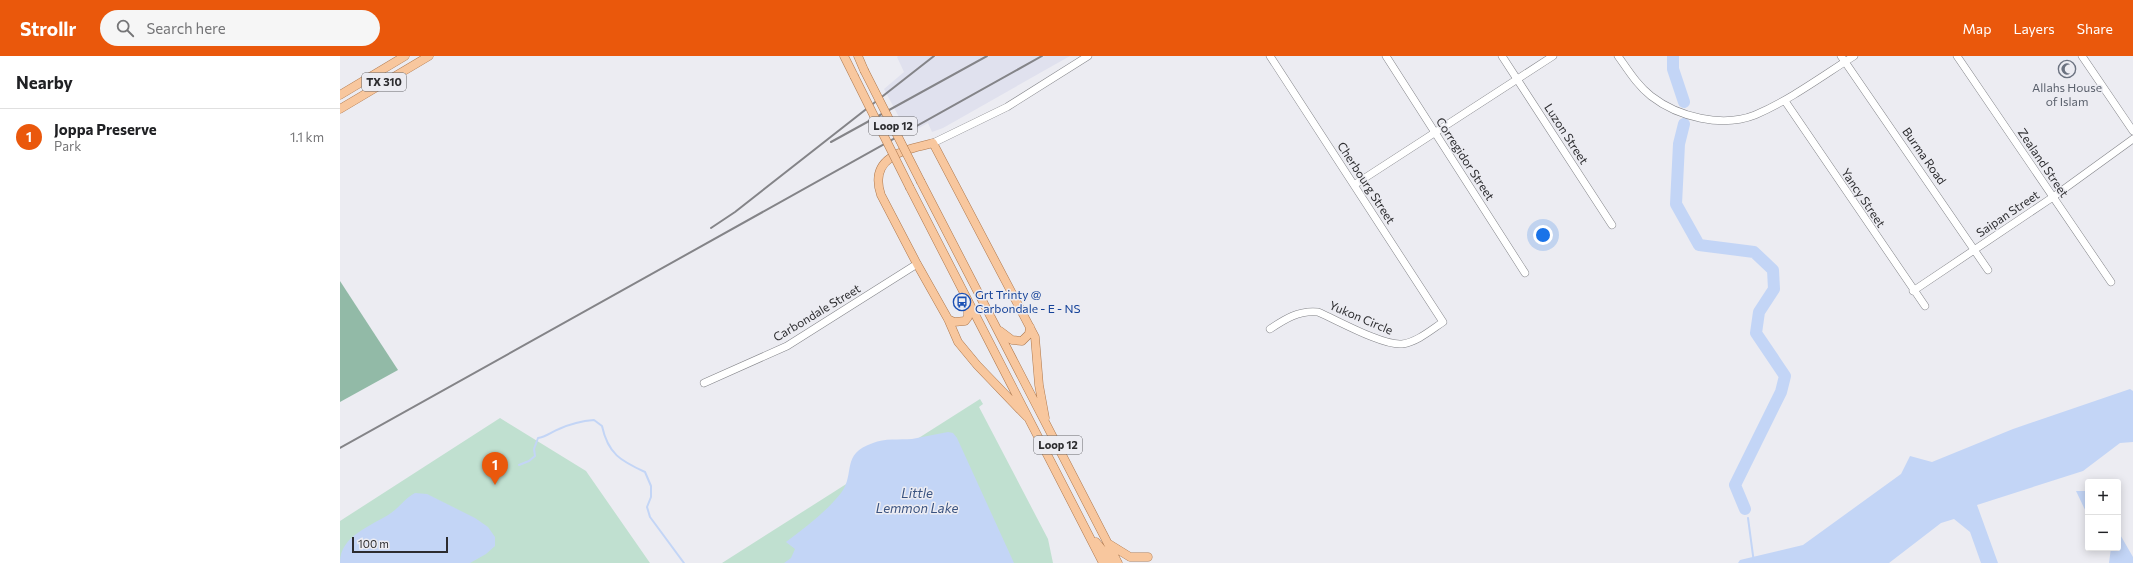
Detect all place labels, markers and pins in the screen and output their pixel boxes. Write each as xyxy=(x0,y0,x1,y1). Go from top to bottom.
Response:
mosque icon: Allahs House of Islam xyxy=(2057,59,2077,79)
place label: Allahs House of Islam xyxy=(2032,80,2102,108)
place label: Grt Trinty @ Carbondale - E - NS xyxy=(975,287,1081,315)
bus stop icon: Grt Trinty @ Carbondale - E - NS xyxy=(952,292,972,312)
pin: 1 xyxy=(482,452,508,485)

